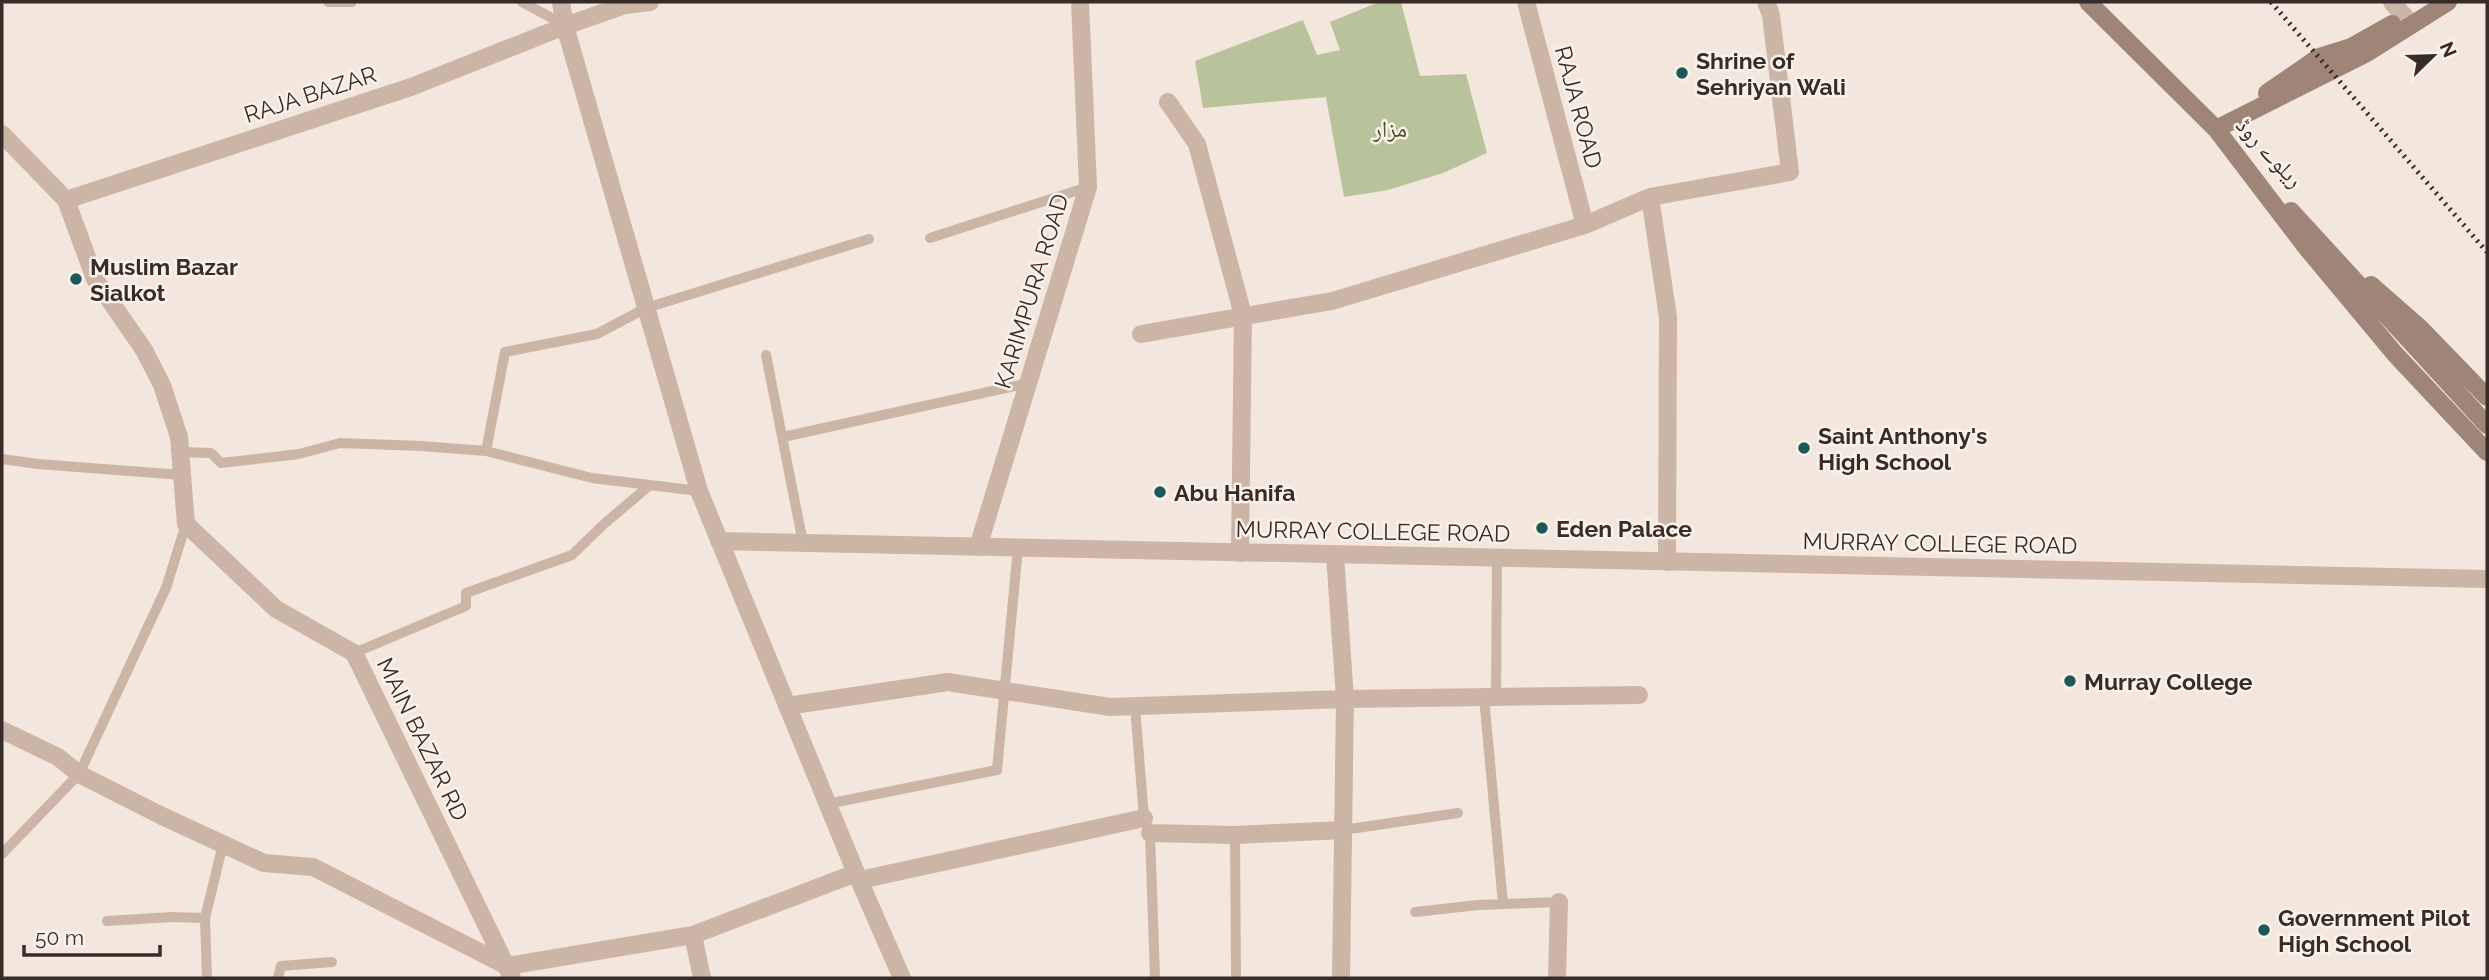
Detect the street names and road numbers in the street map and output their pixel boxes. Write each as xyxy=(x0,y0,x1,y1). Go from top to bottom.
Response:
street label: RAJA ROAD xyxy=(1550,43,1608,171)
street label: RAJA BAZAR xyxy=(240,60,380,128)
street label: ریلوے روڈ xyxy=(2231,111,2309,193)
street label: KARIMPURA ROAD xyxy=(989,190,1073,392)
street label: MURRAY COLLEGE ROAD xyxy=(1235,515,1511,547)
street label: MURRAY COLLEGE ROAD xyxy=(1802,527,2078,559)
street label: MAIN BAZAR RD xyxy=(372,653,474,825)

